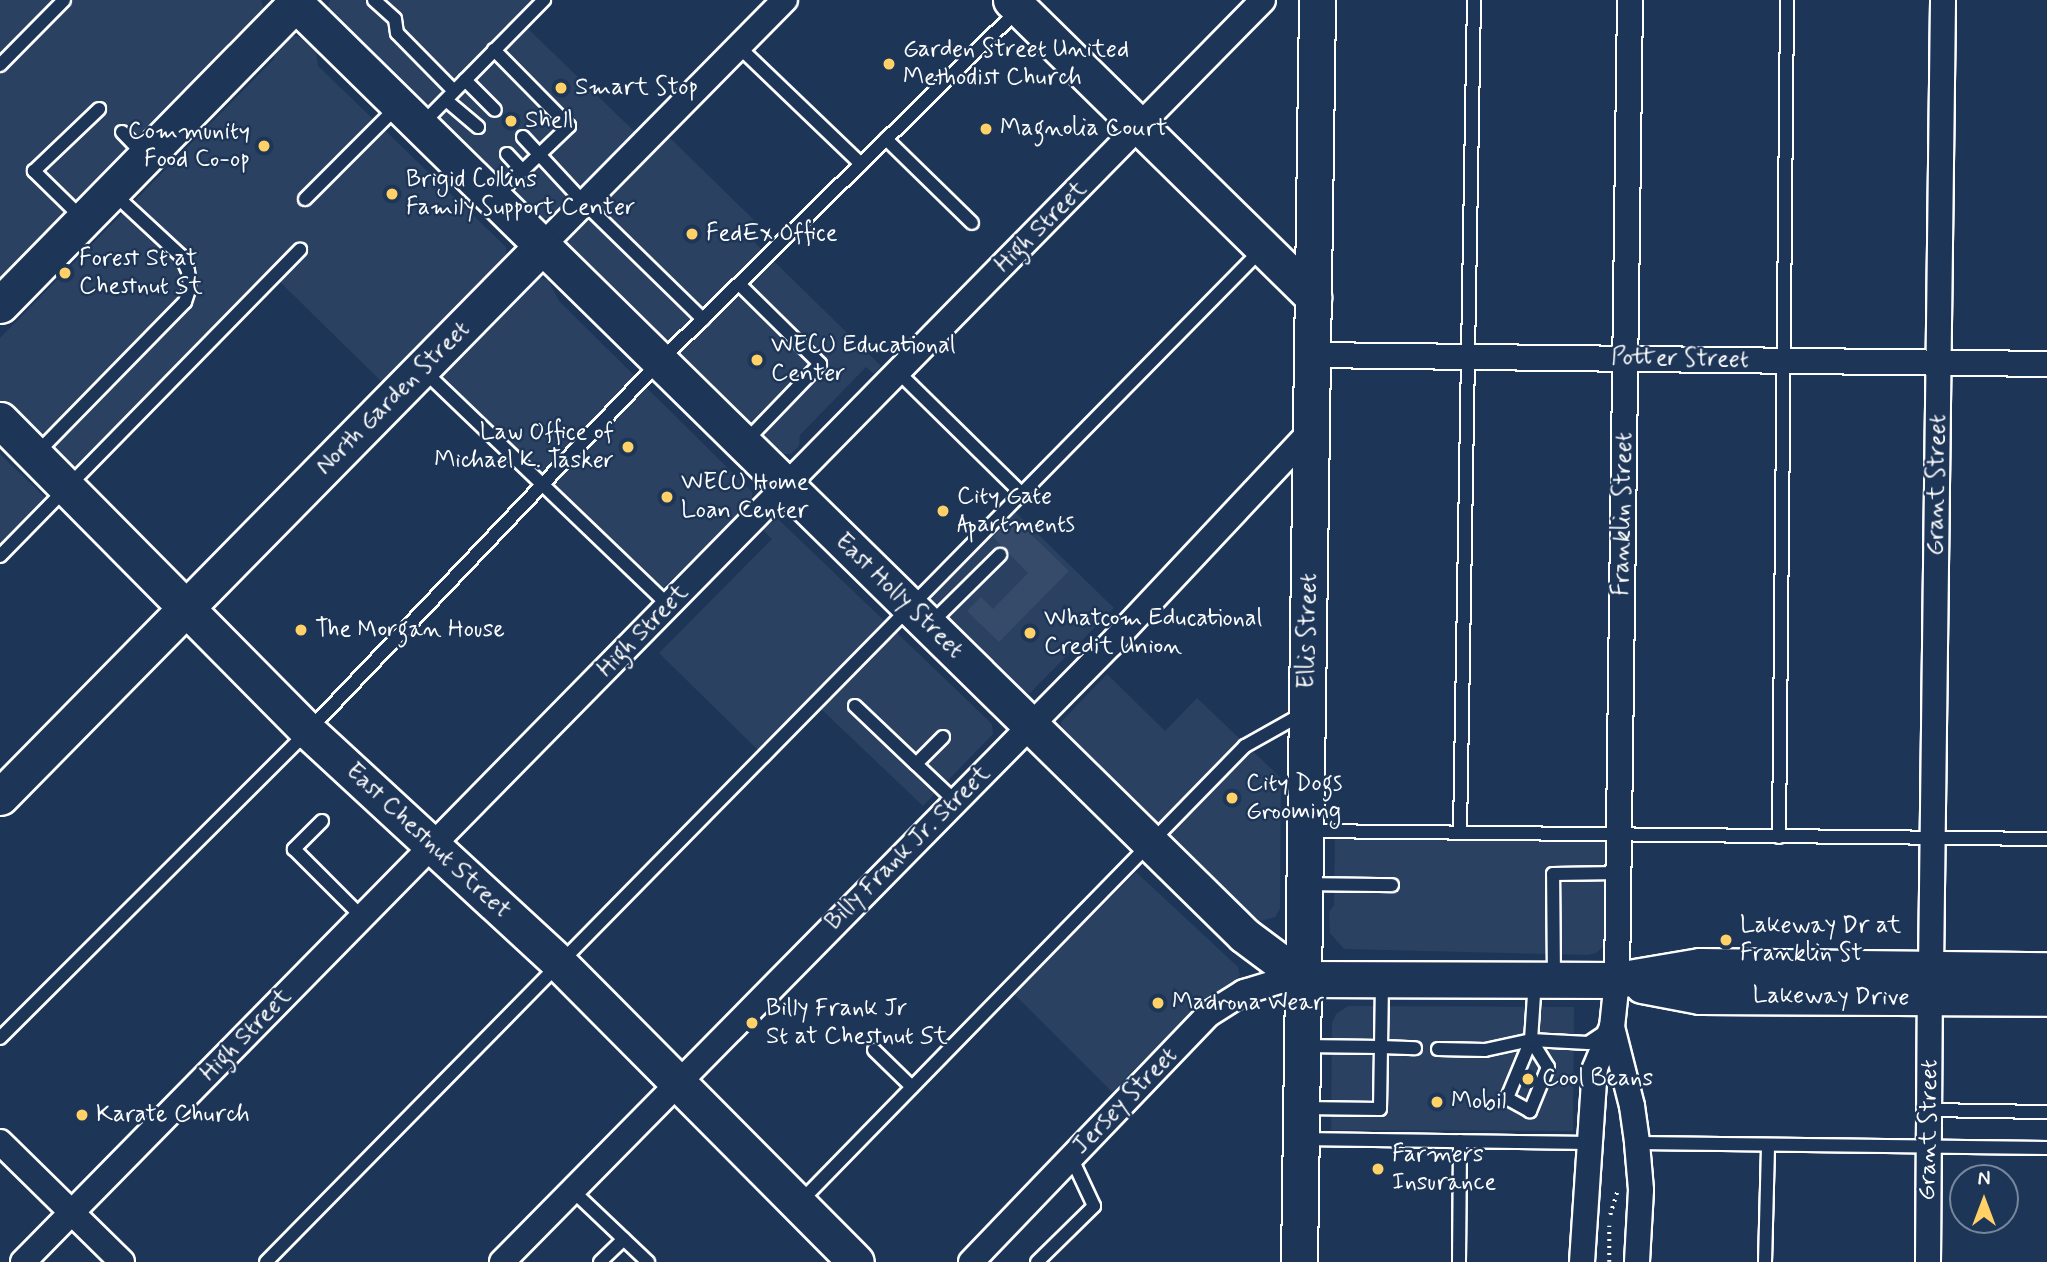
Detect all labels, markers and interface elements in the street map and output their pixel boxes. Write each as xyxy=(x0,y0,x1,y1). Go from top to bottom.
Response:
place label: Garden Street United Methodist Church xyxy=(903,36,1122,92)
marker: Garden Street United Methodist Church xyxy=(881,56,897,72)
place label: Smart Stop xyxy=(575,74,697,102)
marker: Smart Stop xyxy=(553,80,569,96)
place label: Shell xyxy=(525,107,573,135)
marker: Shell xyxy=(503,113,519,129)
place label: Magnolia Court xyxy=(1000,115,1163,143)
place label: Community Food Co-op xyxy=(128,118,250,174)
marker: Magnolia Court xyxy=(978,121,994,137)
marker: Community Food Co-op xyxy=(256,138,272,154)
place label: Brigid Collins Family Support Center xyxy=(406,166,635,222)
street label: High Street xyxy=(989,175,1093,279)
marker: Brigid Collins Family Support Center xyxy=(384,186,400,202)
place label: FedEx Office xyxy=(706,220,839,248)
marker: FedEx Office xyxy=(684,226,700,242)
place label: Forest St at Chestnut St xyxy=(79,245,200,301)
marker: Forest St at Chestnut St xyxy=(57,265,73,281)
street label: North Garden Street xyxy=(309,314,477,482)
place label: WECU Educational Center xyxy=(771,332,956,388)
street label: Potter Street xyxy=(1609,343,1751,375)
marker: WECU Educational Center xyxy=(749,352,765,368)
street label: Grant Street xyxy=(1921,412,1953,558)
place label: Law Office of Michael K. Tasker xyxy=(434,419,614,475)
street label: Franklin Street xyxy=(1607,430,1639,598)
marker: Law Office of Michael K. Tasker xyxy=(620,439,636,455)
place label: WECU Home Loan Center xyxy=(681,469,812,525)
place label: City Gate Apartments xyxy=(957,483,1075,539)
marker: WECU Home Loan Center xyxy=(659,489,675,505)
marker: City Gate Apartments xyxy=(935,503,951,519)
street label: East Holly Street xyxy=(827,526,971,666)
street label: Ellis Street xyxy=(1293,571,1323,691)
street label: High Street xyxy=(592,578,694,684)
place label: Whatcom Educational Credit Union xyxy=(1044,605,1262,661)
place label: The Morgan House xyxy=(315,616,498,644)
marker: The Morgan House xyxy=(293,622,309,638)
marker: Whatcom Educational Credit Union xyxy=(1022,625,1038,641)
street label: East Chestnut Street xyxy=(340,758,516,924)
street label: Billy Frank Jr. Street xyxy=(818,758,998,938)
place label: City Dogs Grooming xyxy=(1246,770,1343,826)
marker: City Dogs Grooming xyxy=(1224,790,1240,806)
place label: Lakeway Dr at Franklin St xyxy=(1740,912,1901,968)
marker: Lakeway Dr at Franklin St xyxy=(1718,932,1734,948)
street label: Lakeway Drive xyxy=(1753,981,1909,1013)
street label: High Street xyxy=(195,982,297,1088)
place label: Madrona Wear xyxy=(1172,989,1322,1017)
place label: Billy Frank Jr St at Chestnut St xyxy=(766,995,945,1051)
marker: Madrona Wear xyxy=(1150,995,1166,1011)
marker: Billy Frank Jr St at Chestnut St xyxy=(744,1015,760,1031)
street label: Jersey Street xyxy=(1065,1040,1185,1162)
street label: Grant Street xyxy=(1913,1057,1945,1203)
place label: Cool Beans xyxy=(1542,1065,1652,1093)
marker: Cool Beans xyxy=(1520,1071,1536,1087)
place label: Mobil xyxy=(1451,1088,1506,1116)
marker: Mobil xyxy=(1429,1094,1445,1110)
place label: Karate Church xyxy=(96,1101,250,1129)
marker: Karate Church xyxy=(74,1107,90,1123)
place label: Farmers Insurance xyxy=(1392,1141,1496,1197)
marker: Farmers Insurance xyxy=(1370,1161,1386,1177)
north arrow xyxy=(1949,1164,2019,1234)
text: N xyxy=(1978,1167,1990,1192)

